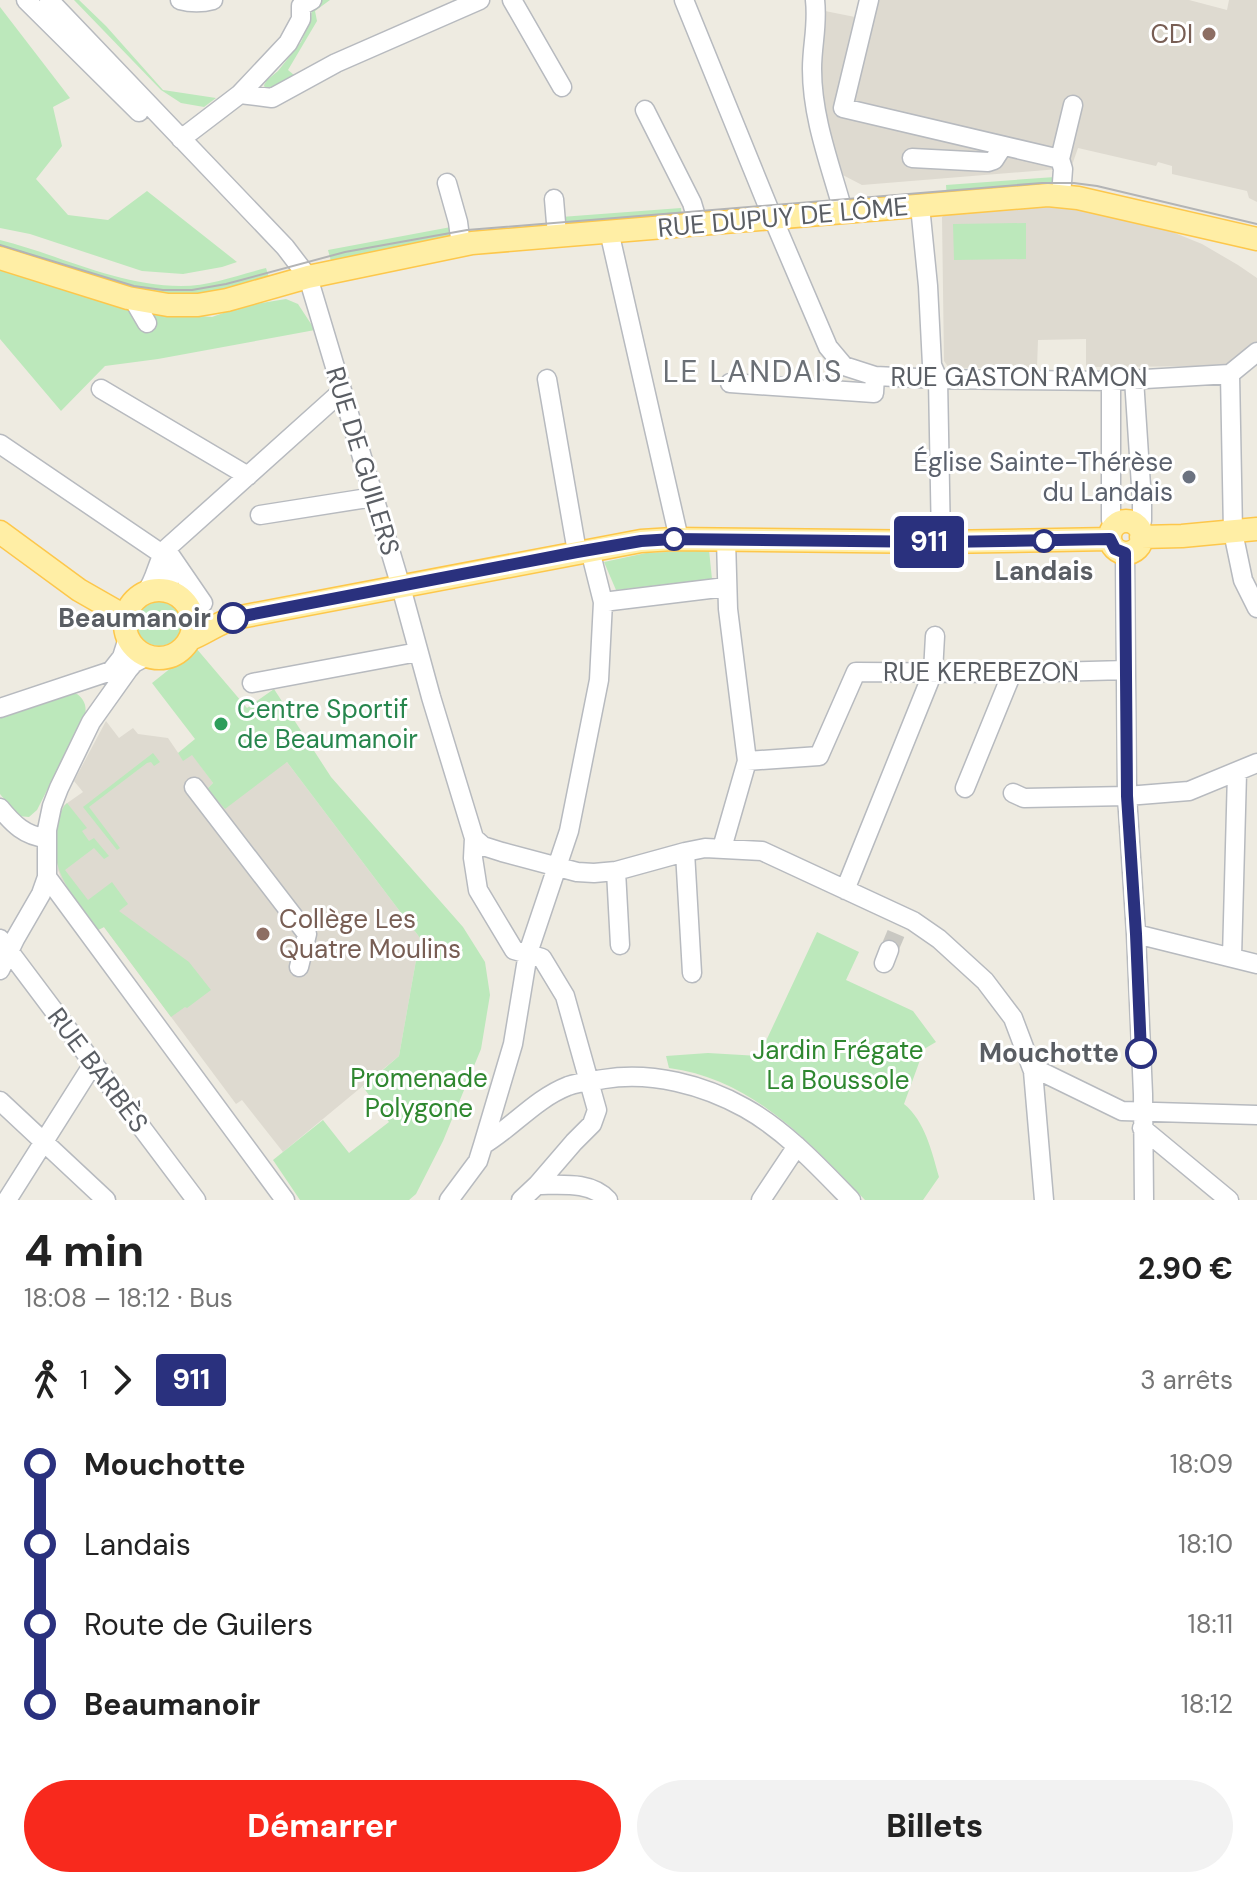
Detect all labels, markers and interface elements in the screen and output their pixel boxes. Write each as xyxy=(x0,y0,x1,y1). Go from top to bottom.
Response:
place label: CDI xyxy=(1150,17,1193,51)
marker: CDI xyxy=(1200,25,1218,43)
street label: RUE DUPUY DE LÔME xyxy=(656,189,910,245)
district label: LE LANDAIS xyxy=(663,352,843,391)
street label: RUE GASTON RAMON xyxy=(890,360,1148,394)
street label: RUE DE GUILERS xyxy=(318,363,408,559)
place label: Église Sainte-Thérèse du Landais xyxy=(913,445,1173,509)
marker: Église Sainte-Thérèse du Landais xyxy=(1180,468,1198,486)
line badge: 911 xyxy=(883,516,975,568)
text: 911 xyxy=(910,523,948,560)
unlabelled marker xyxy=(663,528,685,550)
marker: Landais xyxy=(1033,530,1055,552)
place label: Landais xyxy=(994,554,1094,588)
place label: Beaumanoir xyxy=(58,601,211,635)
marker: Beaumanoir xyxy=(218,603,248,633)
street label: RUE KEREBEZON xyxy=(883,655,1079,689)
place label: Centre Sportif de Beaumanoir xyxy=(237,692,418,756)
marker: Centre Sportif de Beaumanoir xyxy=(212,715,230,733)
place label: Collège Les Quatre Moulins xyxy=(279,902,461,966)
marker: Collège Les Quatre Moulins xyxy=(254,925,272,943)
street label: RUE BARBÈS xyxy=(40,1001,156,1139)
park label: Jardin Frégate La Boussole xyxy=(752,1033,924,1097)
place label: Mouchotte xyxy=(979,1036,1119,1070)
marker: Mouchotte xyxy=(1126,1038,1156,1068)
park label: Promenade Polygone xyxy=(350,1061,488,1125)
text: 4 min xyxy=(24,1222,144,1280)
text: 2.90 € xyxy=(1138,1249,1233,1288)
text: 18:08 – 18:12 · Bus xyxy=(24,1281,233,1315)
icon: walk xyxy=(24,1358,68,1402)
icon: forward xyxy=(100,1358,144,1402)
text: 911 xyxy=(172,1361,210,1398)
text: 1 xyxy=(80,1363,88,1397)
text: 3 arrêts xyxy=(1140,1363,1233,1397)
text: Mouchotte xyxy=(84,1445,245,1484)
text: 18:09 xyxy=(1170,1447,1233,1481)
text: Landais xyxy=(84,1525,191,1564)
text: 18:10 xyxy=(1178,1527,1233,1561)
text: Route de Guilers xyxy=(84,1605,313,1644)
text: 18:11 xyxy=(1188,1607,1233,1641)
text: Beaumanoir xyxy=(84,1685,260,1724)
text: 18:12 xyxy=(1181,1687,1233,1721)
button: Démarrer xyxy=(24,1780,621,1872)
button: Billets xyxy=(637,1780,1233,1872)

